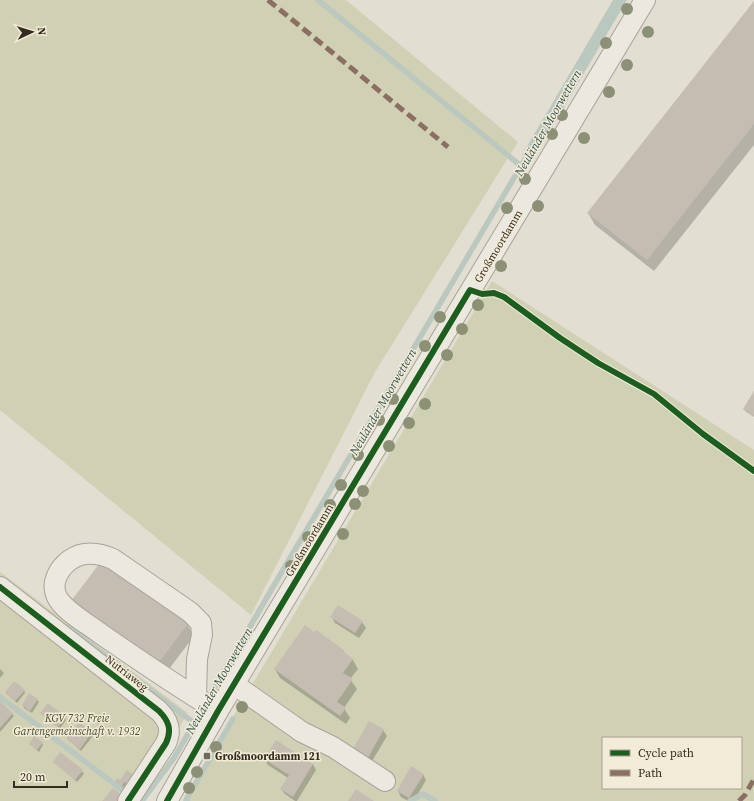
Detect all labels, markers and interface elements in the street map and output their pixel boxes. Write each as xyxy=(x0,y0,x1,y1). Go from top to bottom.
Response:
north arrow xyxy=(12,12,52,52)
text: N xyxy=(34,27,49,36)
water label: Neuländer Moorwettern xyxy=(510,67,585,180)
street label: Großmoordamm xyxy=(471,207,526,286)
water label: Neuländer Moorwettern xyxy=(345,346,420,459)
street label: Großmoordamm xyxy=(282,501,337,580)
water label: Neuländer Moorwettern xyxy=(181,625,256,738)
street label: Nutriaweg xyxy=(102,652,151,695)
park label: KGV 732 Freie Gartengemeinschaft v. 1932 xyxy=(14,711,141,739)
legend xyxy=(602,737,742,789)
text: Cycle path xyxy=(638,745,694,761)
place label: Großmoordamm 121 xyxy=(215,749,321,764)
marker: Großmoordamm 121 xyxy=(202,751,212,761)
scale bar xyxy=(14,763,67,789)
text: Path xyxy=(638,765,662,781)
text: 20 m xyxy=(20,769,46,785)

